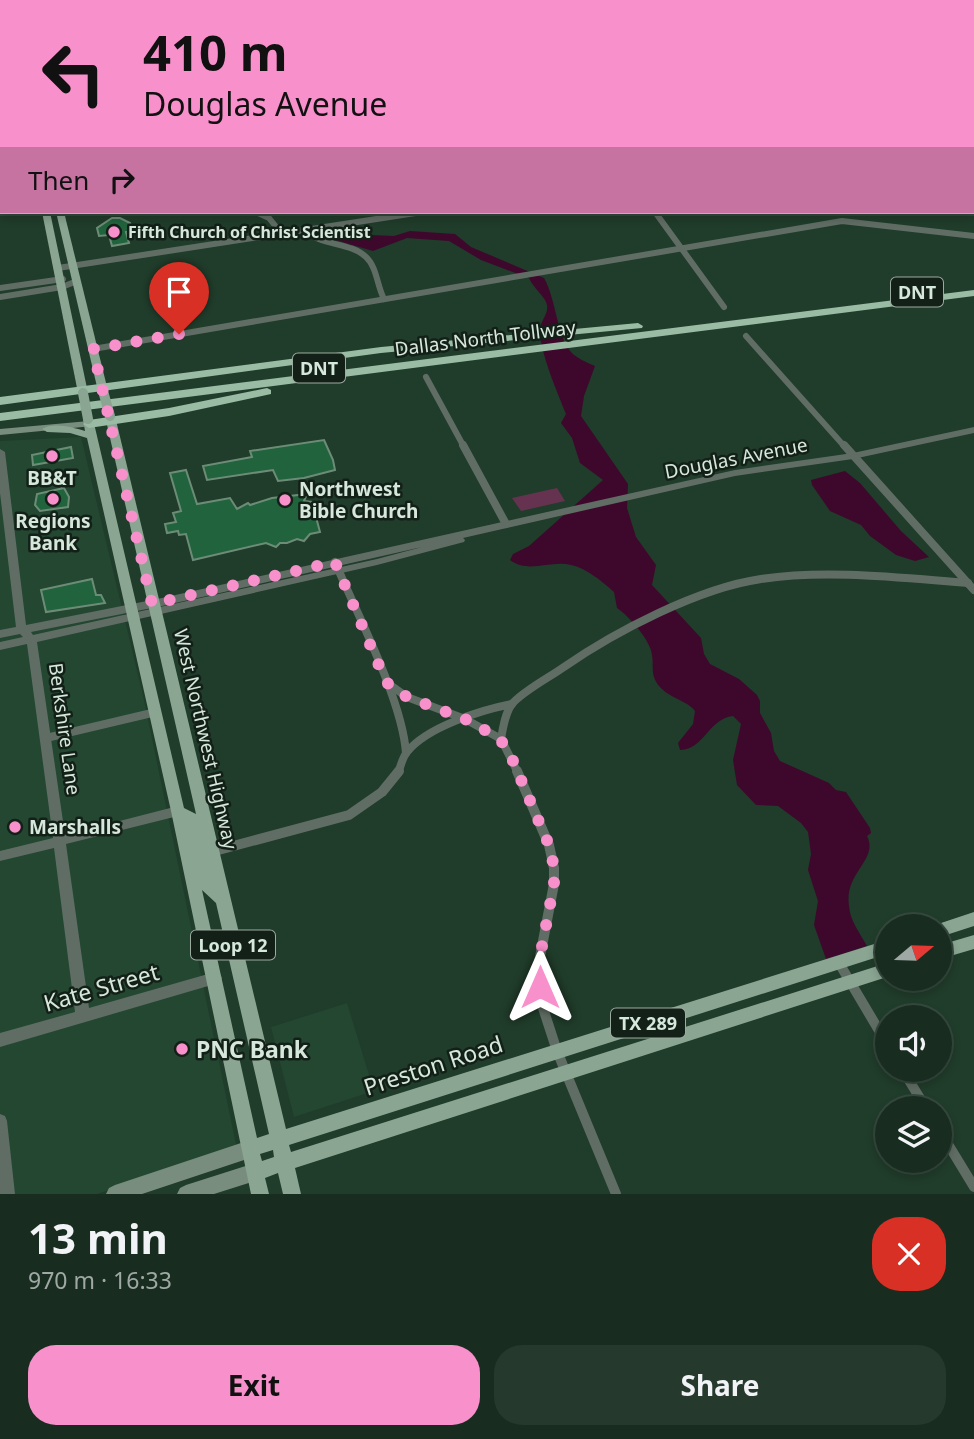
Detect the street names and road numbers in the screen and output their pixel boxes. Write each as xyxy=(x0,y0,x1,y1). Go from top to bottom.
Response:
road number: DNT xyxy=(891,278,943,306)
street label: Dallas North Tollway xyxy=(393,314,577,362)
road number: DNT xyxy=(293,354,345,382)
street label: Douglas Avenue xyxy=(662,431,810,485)
street label: West Northwest Highway xyxy=(168,626,244,852)
street label: Berkshire Lane xyxy=(43,661,87,797)
road number: Loop 12 xyxy=(191,930,275,960)
street label: Kate Street xyxy=(40,955,162,1019)
road number: TX 289 xyxy=(611,1008,685,1038)
street label: Preston Road xyxy=(359,1027,507,1103)

